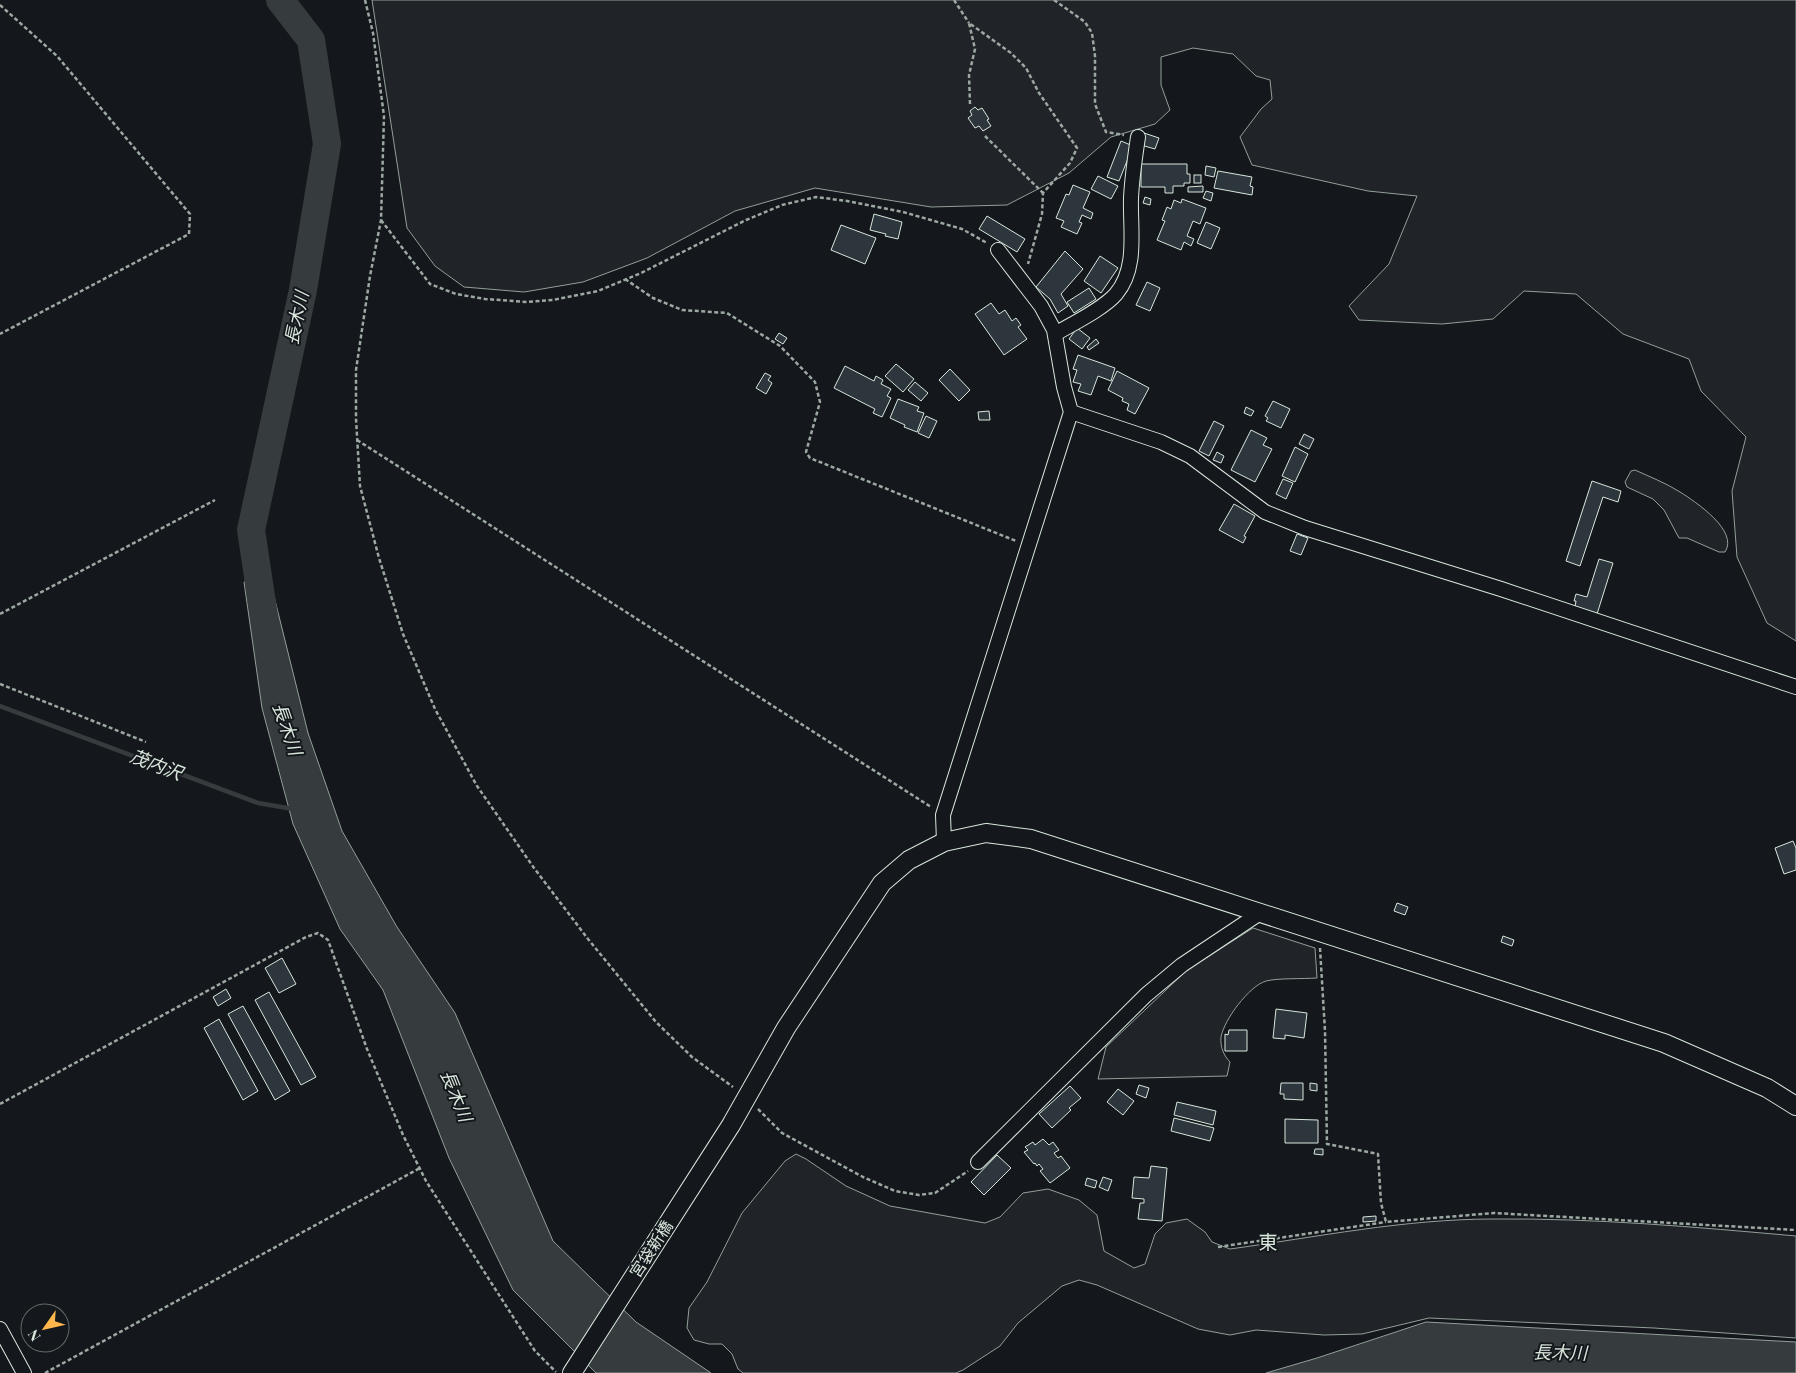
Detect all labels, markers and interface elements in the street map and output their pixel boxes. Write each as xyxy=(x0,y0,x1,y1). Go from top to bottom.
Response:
water label: 長木川 xyxy=(279,287,314,347)
water label: 長木川 xyxy=(268,699,309,760)
water label: 茂内沢 xyxy=(127,743,188,786)
water label: 長木川 xyxy=(436,1066,479,1127)
street label: 宮袋新橋 xyxy=(624,1216,677,1281)
district label: 東 xyxy=(1258,1228,1278,1254)
north arrow xyxy=(20,1303,70,1353)
text: N xyxy=(23,1326,45,1345)
water label: 長木川 xyxy=(1533,1340,1589,1365)

